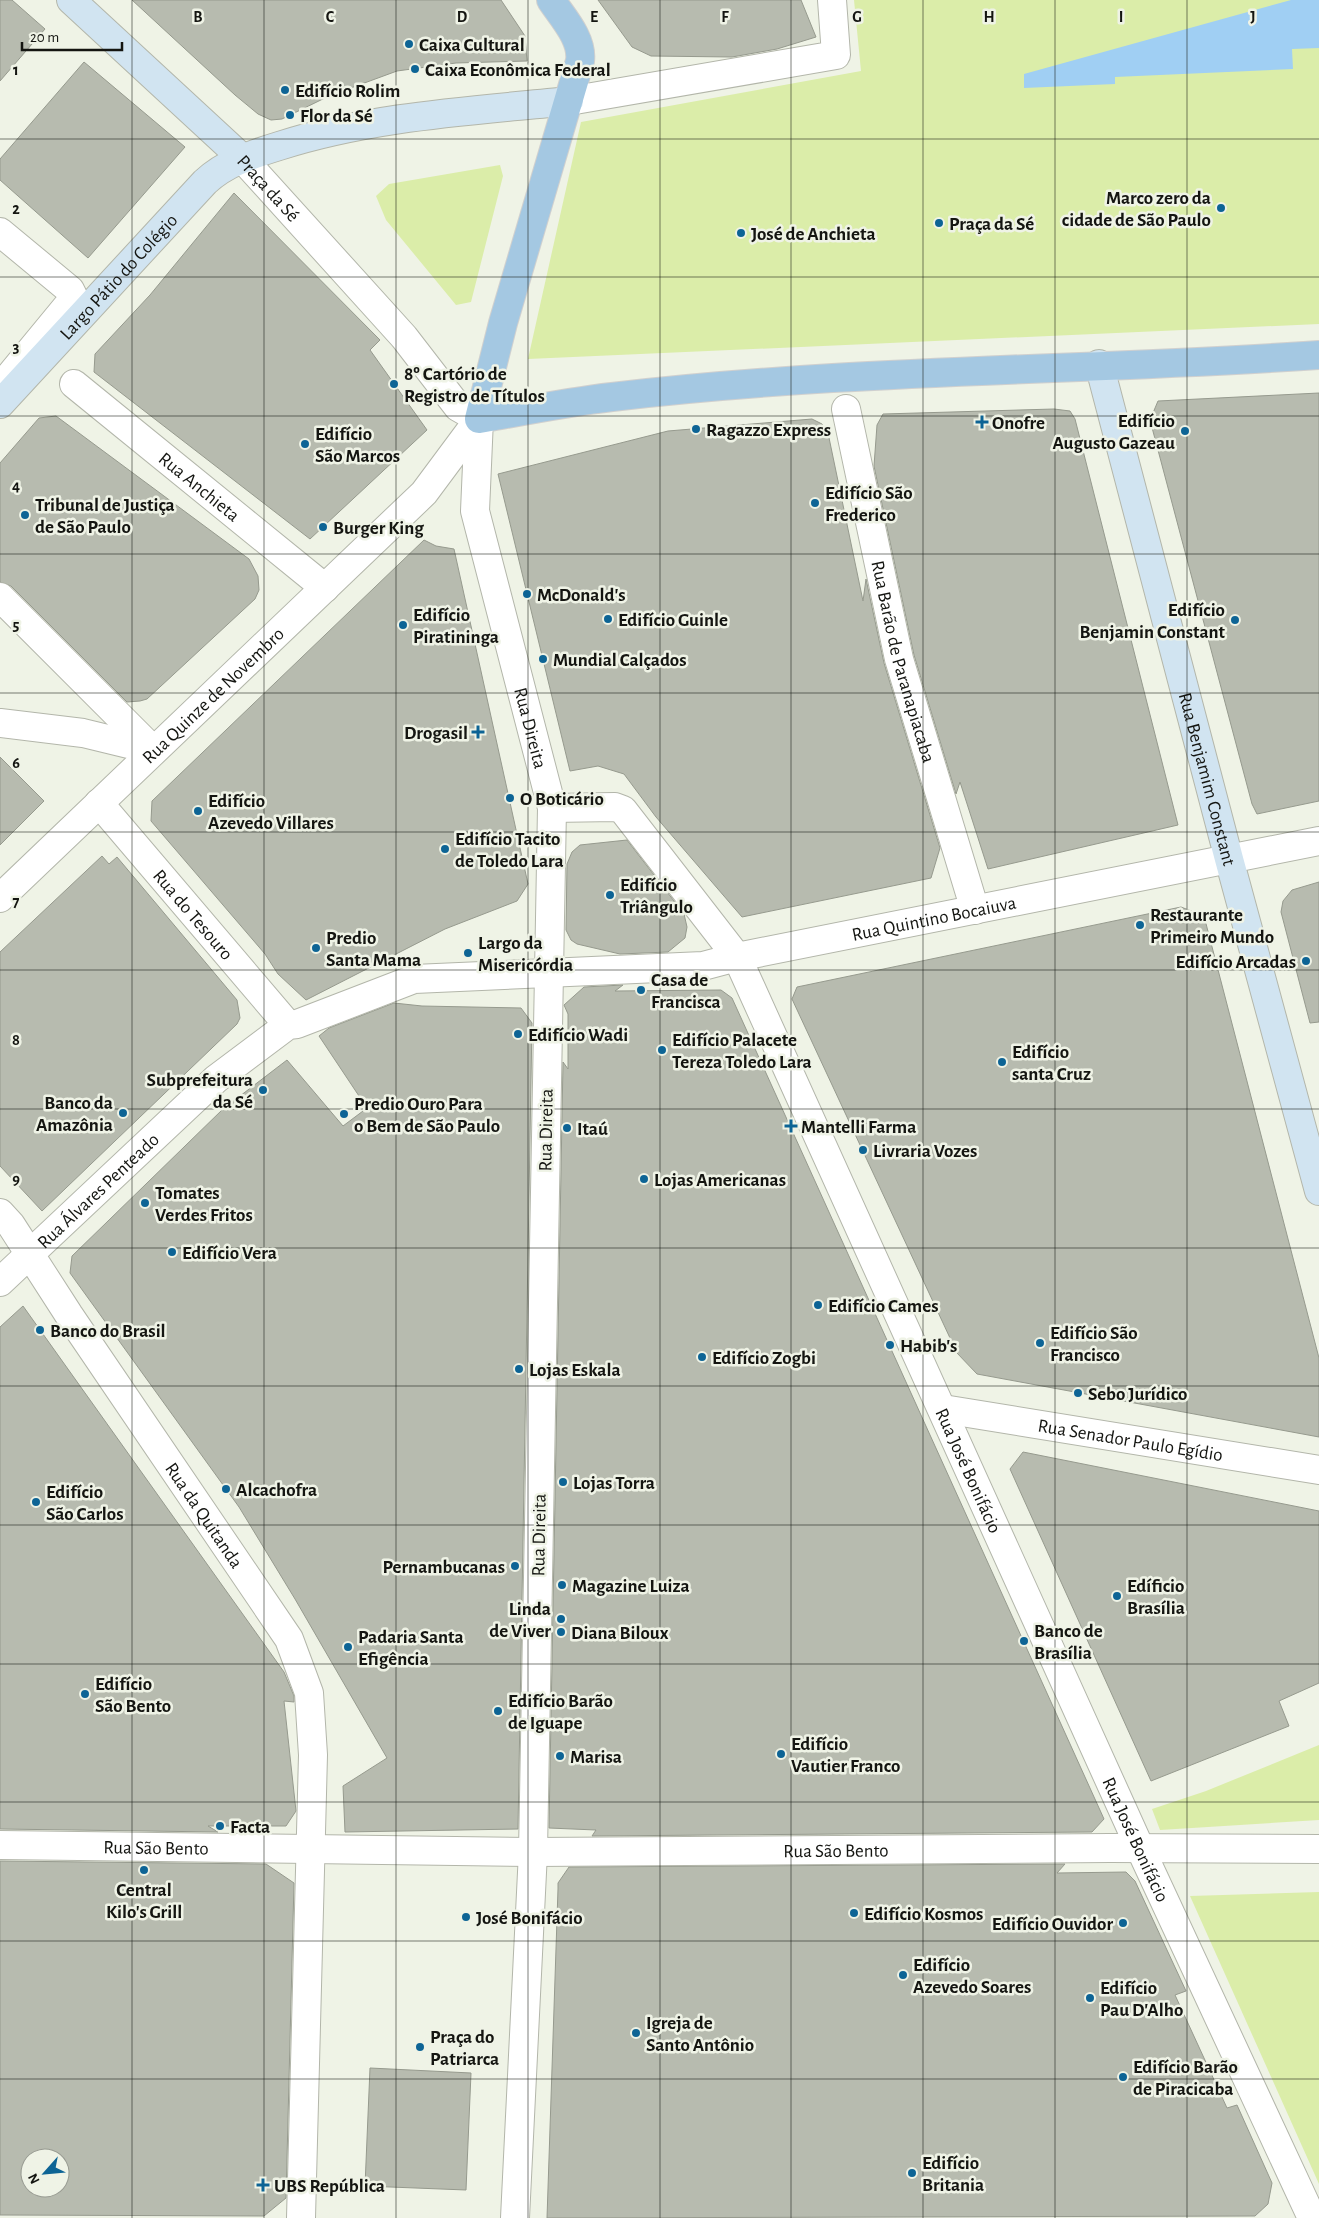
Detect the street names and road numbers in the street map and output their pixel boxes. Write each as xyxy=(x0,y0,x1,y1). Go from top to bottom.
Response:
street label: Praça da Sé xyxy=(233,152,302,226)
street label: Largo Pátio do Colégio xyxy=(57,211,182,344)
street label: Rua Anchieta xyxy=(155,449,243,526)
street label: Rua Barão de Paranapiacaba xyxy=(867,559,938,765)
street label: Rua Quinze de Novembro xyxy=(139,624,288,768)
street label: Rua Direita xyxy=(510,686,549,771)
street label: Rua Benjamim Constant xyxy=(1175,691,1238,868)
street label: Rua do Tesouro xyxy=(149,866,236,964)
street label: Rua Quintino Bocaiuva xyxy=(850,894,1018,945)
street label: Rua Direita xyxy=(536,1088,557,1172)
street label: Rua Álvares Penteado xyxy=(34,1130,163,1253)
street label: Rua José Bonifácio xyxy=(931,1406,1004,1536)
street label: Rua Senador Paulo Egídio xyxy=(1036,1417,1224,1465)
street label: Rua da Quitanda xyxy=(161,1459,246,1572)
street label: Rua Direita xyxy=(529,1493,550,1577)
street label: Rua José Bonifácio xyxy=(1098,1775,1172,1905)
street label: Rua São Bento xyxy=(103,1838,209,1859)
street label: Rua São Bento xyxy=(783,1842,889,1861)

